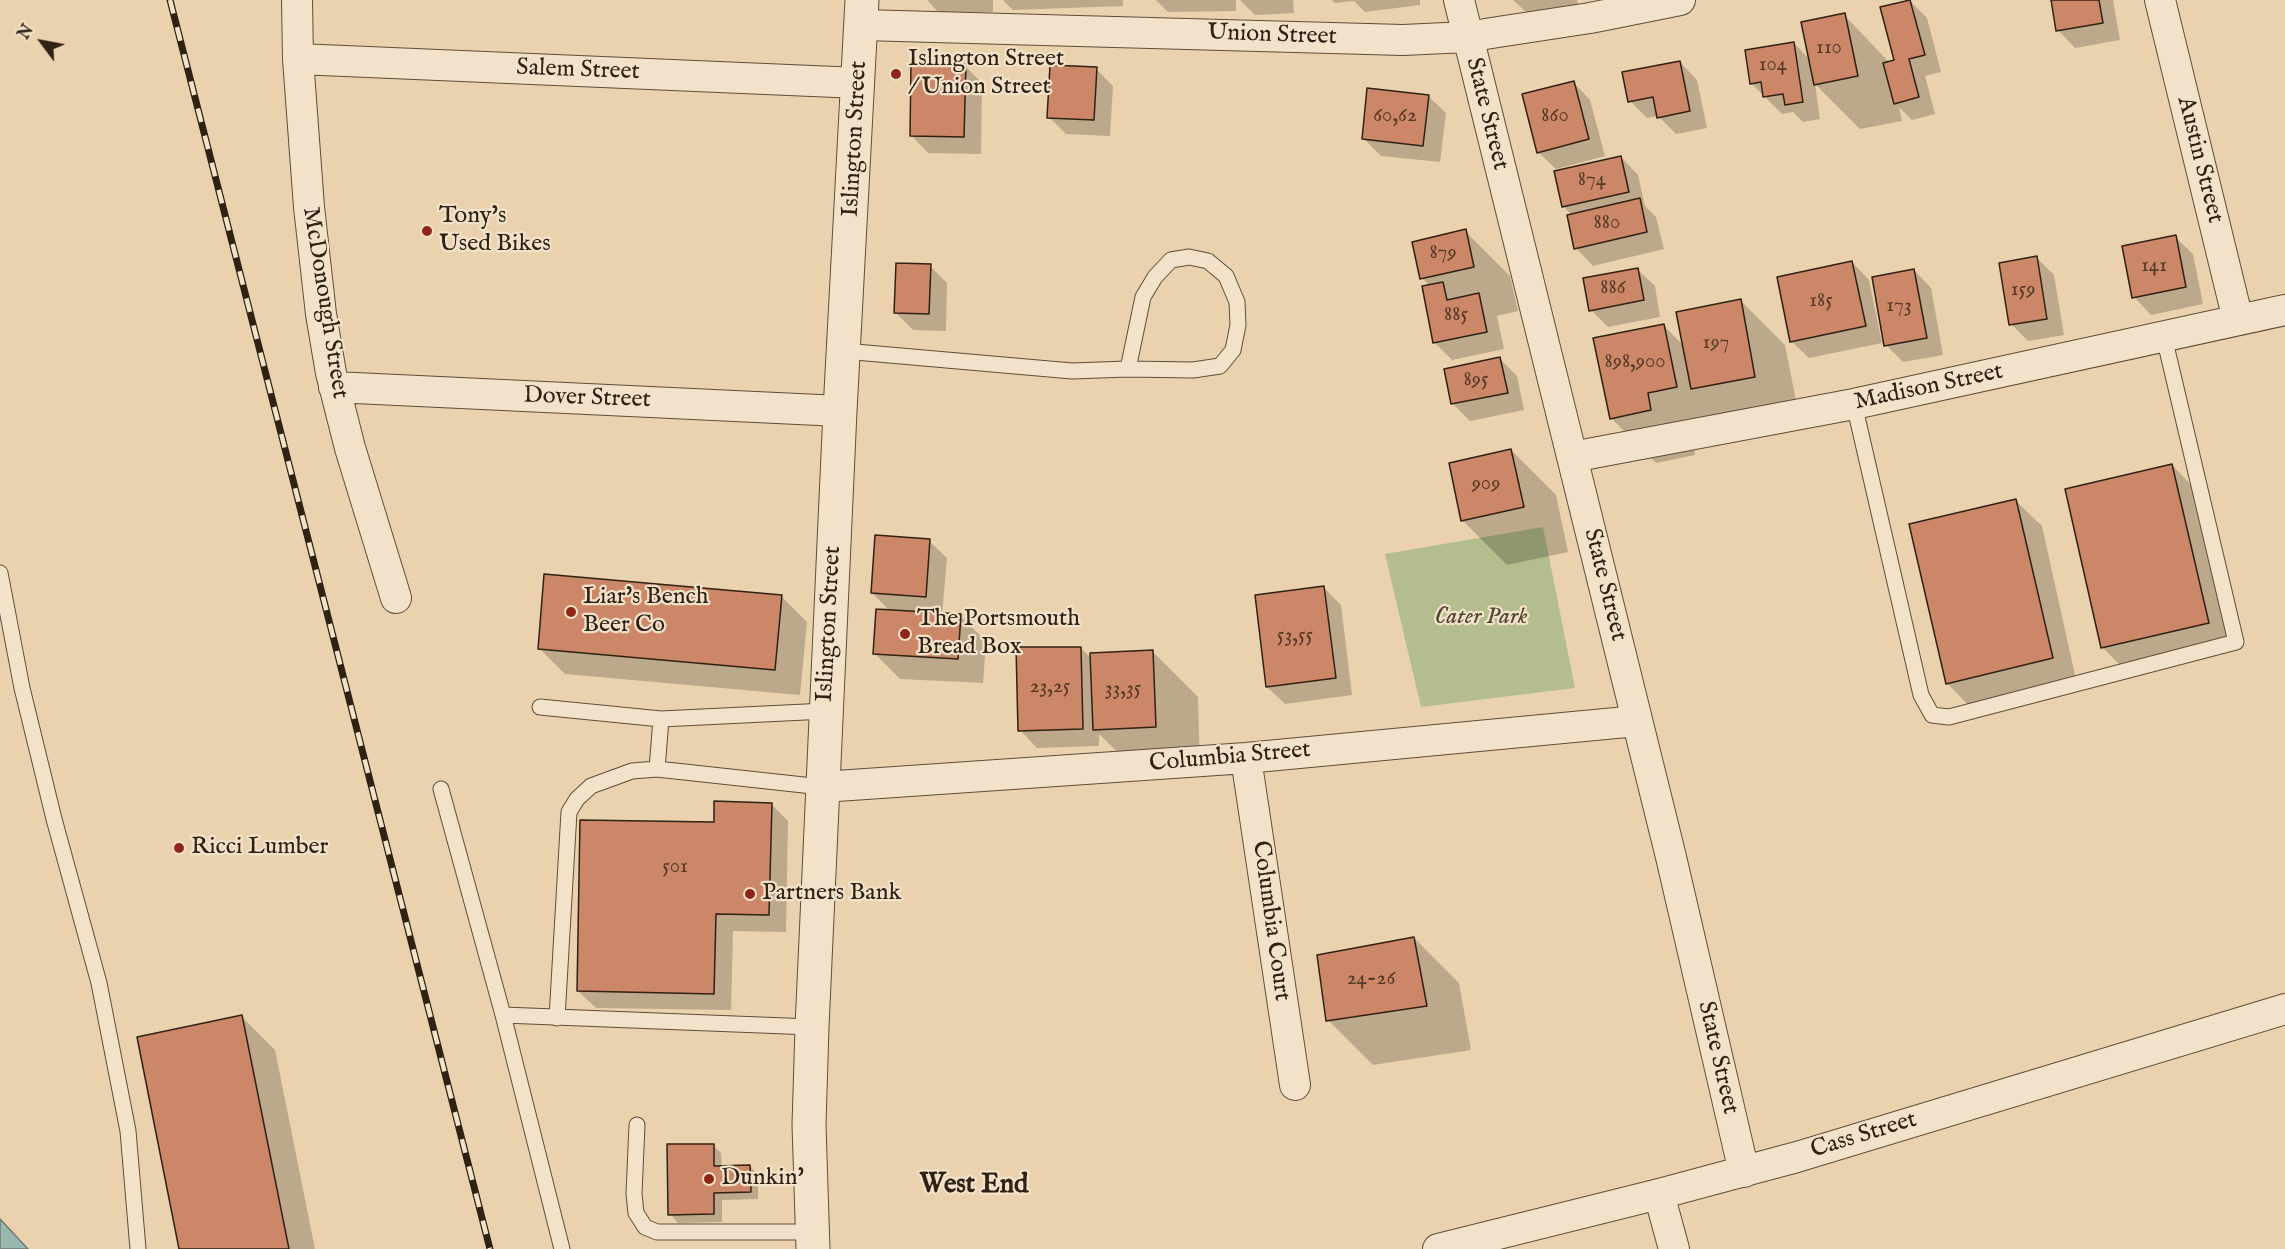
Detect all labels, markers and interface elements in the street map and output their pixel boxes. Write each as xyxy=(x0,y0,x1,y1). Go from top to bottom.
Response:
north arrow xyxy=(12,12,72,72)
street label: Union Street xyxy=(1207,19,1337,53)
text: N xyxy=(15,21,39,44)
house number: 110 xyxy=(1816,36,1842,62)
place label: Islington Street / Union Street xyxy=(908,46,1064,102)
house number: 104 xyxy=(1759,53,1787,79)
street label: Salem Street xyxy=(516,54,640,88)
street label: State Street xyxy=(1458,55,1514,173)
street label: Islington Street xyxy=(838,60,874,218)
marker: Islington Street / Union Street xyxy=(889,67,903,81)
street label: Austin Street xyxy=(2169,94,2229,226)
house number: 60,62 xyxy=(1373,104,1417,130)
house number: 860 xyxy=(1541,104,1569,130)
house number: 874 xyxy=(1578,168,1606,194)
place label: Tony's Used Bikes xyxy=(439,203,551,259)
street label: McDonough Street xyxy=(295,205,353,401)
house number: 880 xyxy=(1594,211,1620,237)
marker: Tony's Used Bikes xyxy=(420,224,434,238)
house number: 879 xyxy=(1429,241,1457,267)
house number: 141 xyxy=(2141,254,2167,280)
house number: 886 xyxy=(1600,276,1626,302)
house number: 159 xyxy=(2011,278,2035,304)
house number: 185 xyxy=(1809,289,1833,315)
house number: 173 xyxy=(1886,294,1912,320)
house number: 885 xyxy=(1444,303,1468,329)
house number: 197 xyxy=(1703,331,1729,357)
house number: 898,900 xyxy=(1604,350,1666,376)
street label: Madison Street xyxy=(1852,358,2006,418)
house number: 895 xyxy=(1463,368,1489,394)
street label: Dover Street xyxy=(523,382,651,416)
house number: 909 xyxy=(1472,472,1500,498)
street label: State Street xyxy=(1576,526,1632,644)
street label: Islington Street xyxy=(812,545,848,703)
place label: Liar's Bench Beer Co xyxy=(583,584,709,640)
park label: Cater Park xyxy=(1434,604,1528,632)
marker: Liar's Bench Beer Co xyxy=(564,605,578,619)
place label: The Portsmouth Bread Box xyxy=(917,606,1080,662)
house number: 53,55 xyxy=(1277,624,1313,650)
marker: The Portsmouth Bread Box xyxy=(898,627,912,641)
house number: 23,25 xyxy=(1030,675,1070,701)
house number: 33,35 xyxy=(1105,677,1141,703)
street label: Columbia Street xyxy=(1148,737,1312,779)
place label: Ricci Lumber xyxy=(191,834,328,862)
street label: Columbia Court xyxy=(1244,839,1296,1003)
marker: Ricci Lumber xyxy=(172,841,186,855)
house number: 501 xyxy=(662,855,688,881)
place label: Partners Bank xyxy=(762,880,901,908)
marker: Partners Bank xyxy=(743,887,757,901)
house number: 24-26 xyxy=(1347,967,1395,993)
street label: State Street xyxy=(1690,999,1744,1117)
street label: Cass Street xyxy=(1808,1106,1920,1166)
place label: Dunkin' xyxy=(721,1165,804,1193)
district label: West End xyxy=(920,1170,1028,1202)
marker: Dunkin' xyxy=(702,1172,716,1186)

